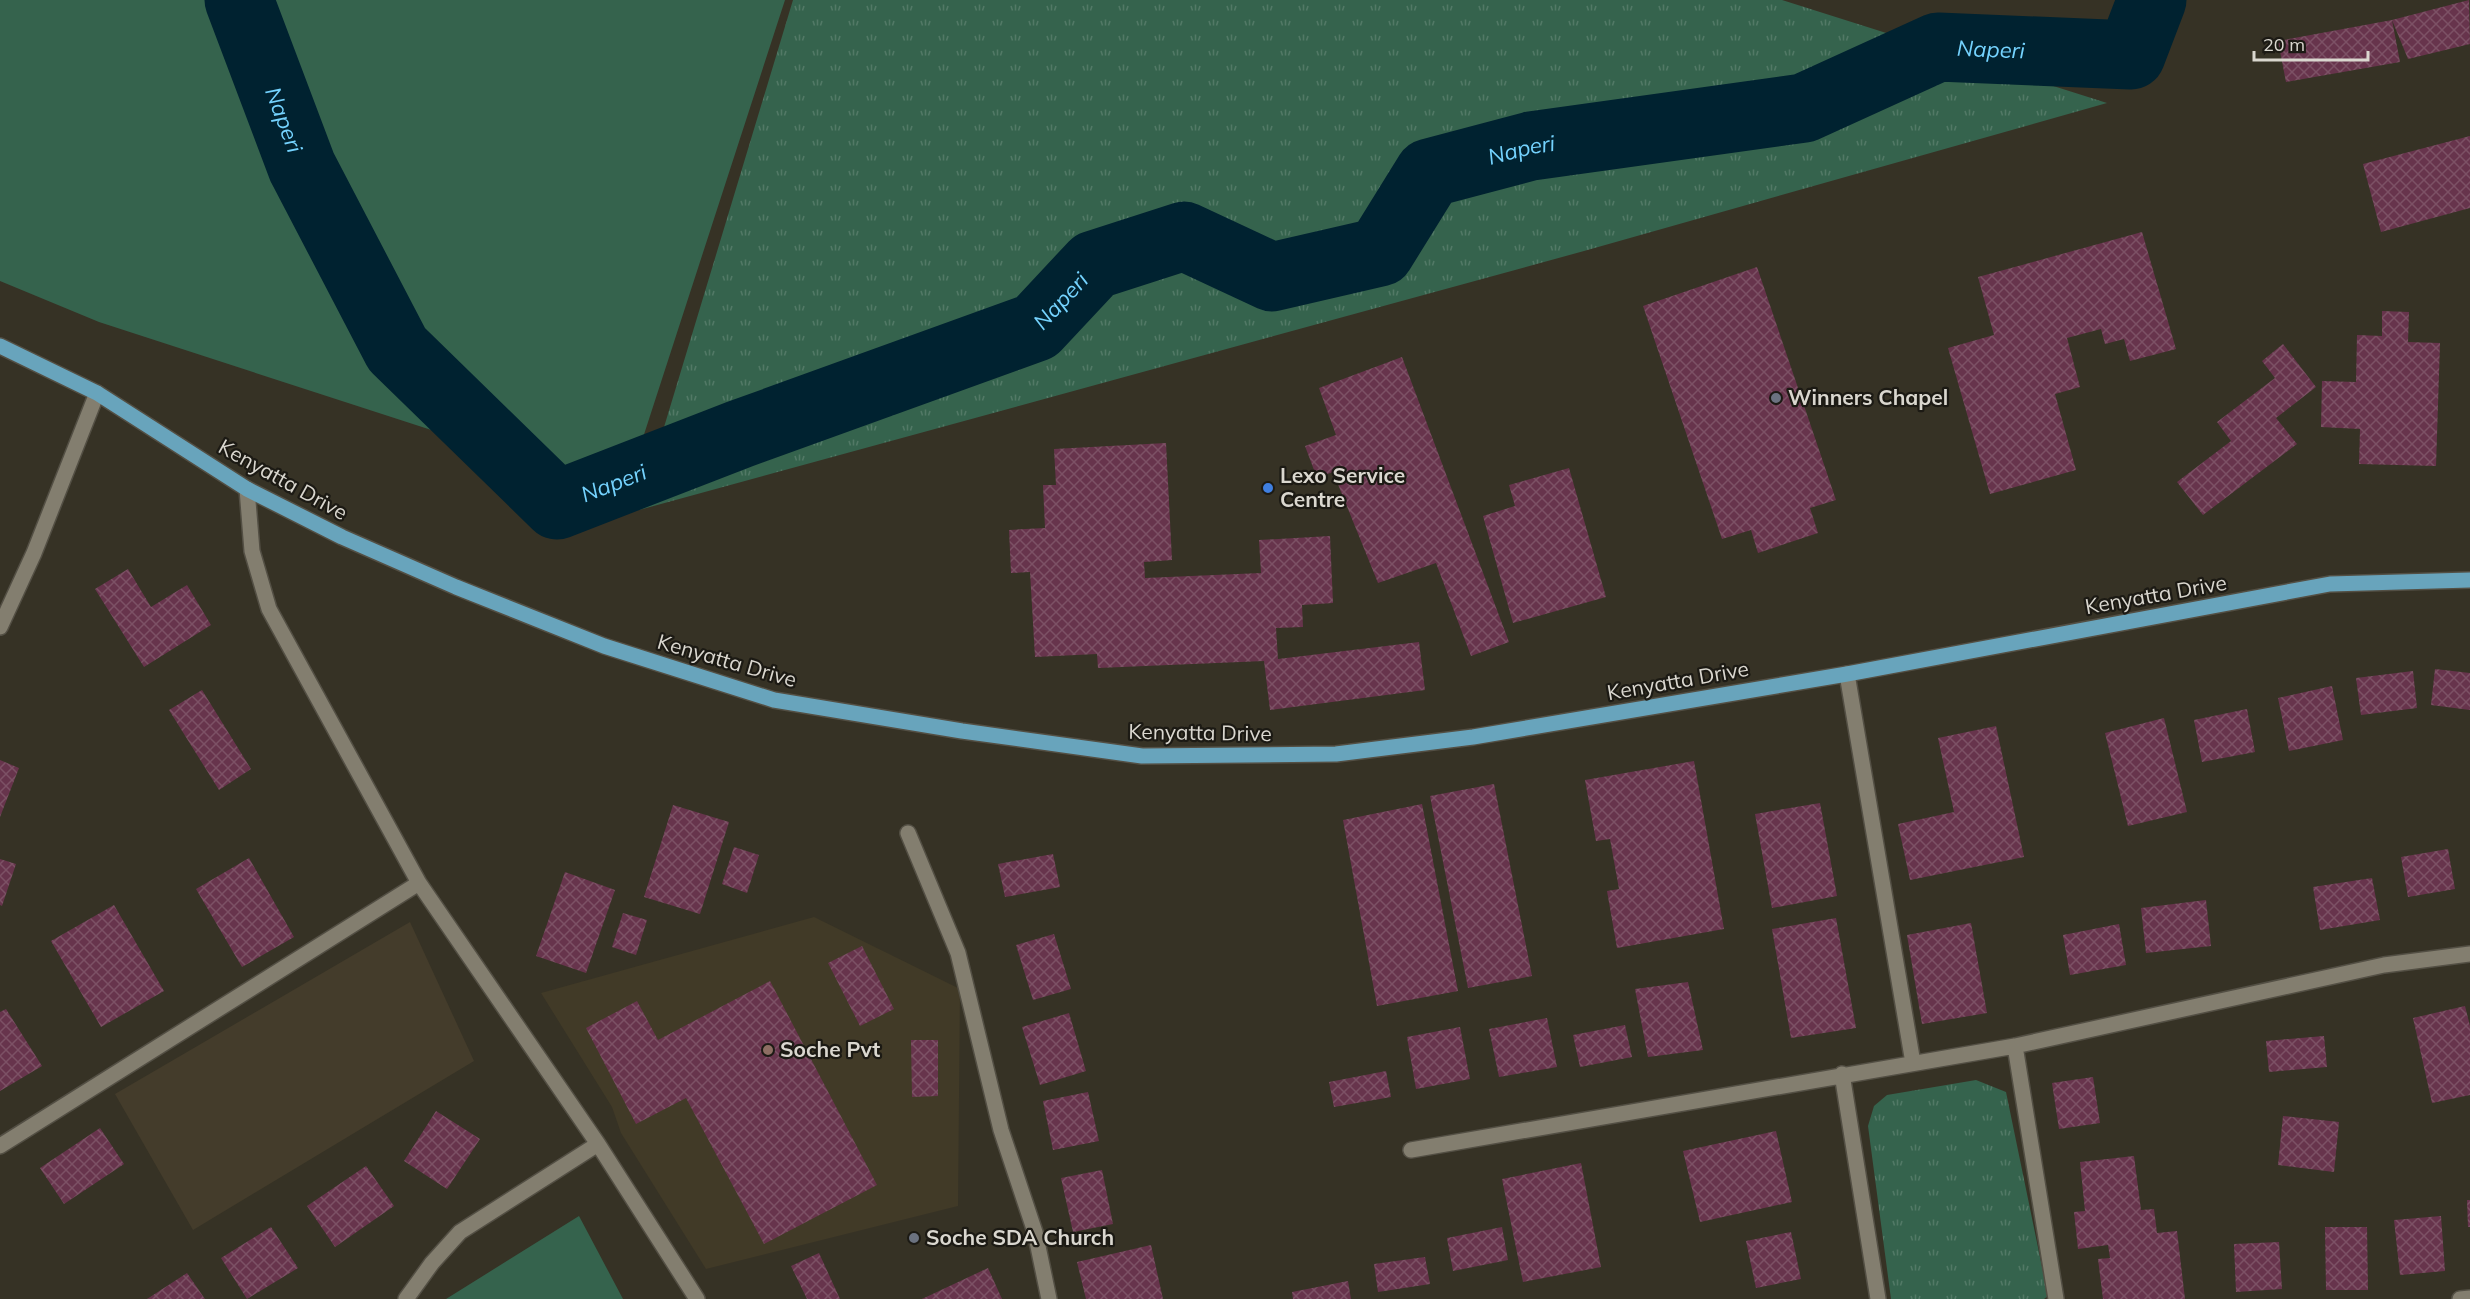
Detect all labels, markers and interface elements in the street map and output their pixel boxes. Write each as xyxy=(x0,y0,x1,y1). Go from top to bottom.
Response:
scale bar xyxy=(2254,24,2368,62)
text: 20 m xyxy=(2263,33,2305,56)
water label: Naperi xyxy=(1956,34,2026,65)
water label: Naperi xyxy=(259,83,310,157)
water label: Naperi xyxy=(1485,129,1557,171)
water label: Naperi xyxy=(1027,266,1094,335)
place label: Winners Chapel xyxy=(1788,384,1948,410)
marker: Winners Chapel xyxy=(1769,391,1783,405)
street label: Kenyatta Drive xyxy=(214,433,353,525)
water label: Naperi xyxy=(577,457,651,508)
place label: Lexo Service Centre xyxy=(1280,462,1405,512)
marker: Lexo Service Centre xyxy=(1261,481,1275,495)
street label: Kenyatta Drive xyxy=(2083,569,2229,619)
street label: Kenyatta Drive xyxy=(655,628,800,692)
street label: Kenyatta Drive xyxy=(1605,655,1751,705)
street label: Kenyatta Drive xyxy=(1128,718,1272,746)
place label: Soche Pvt xyxy=(780,1036,880,1062)
marker: Soche Pvt xyxy=(761,1043,775,1057)
place label: Soche SDA Church xyxy=(926,1224,1114,1250)
marker: Soche SDA Church xyxy=(907,1231,921,1245)

